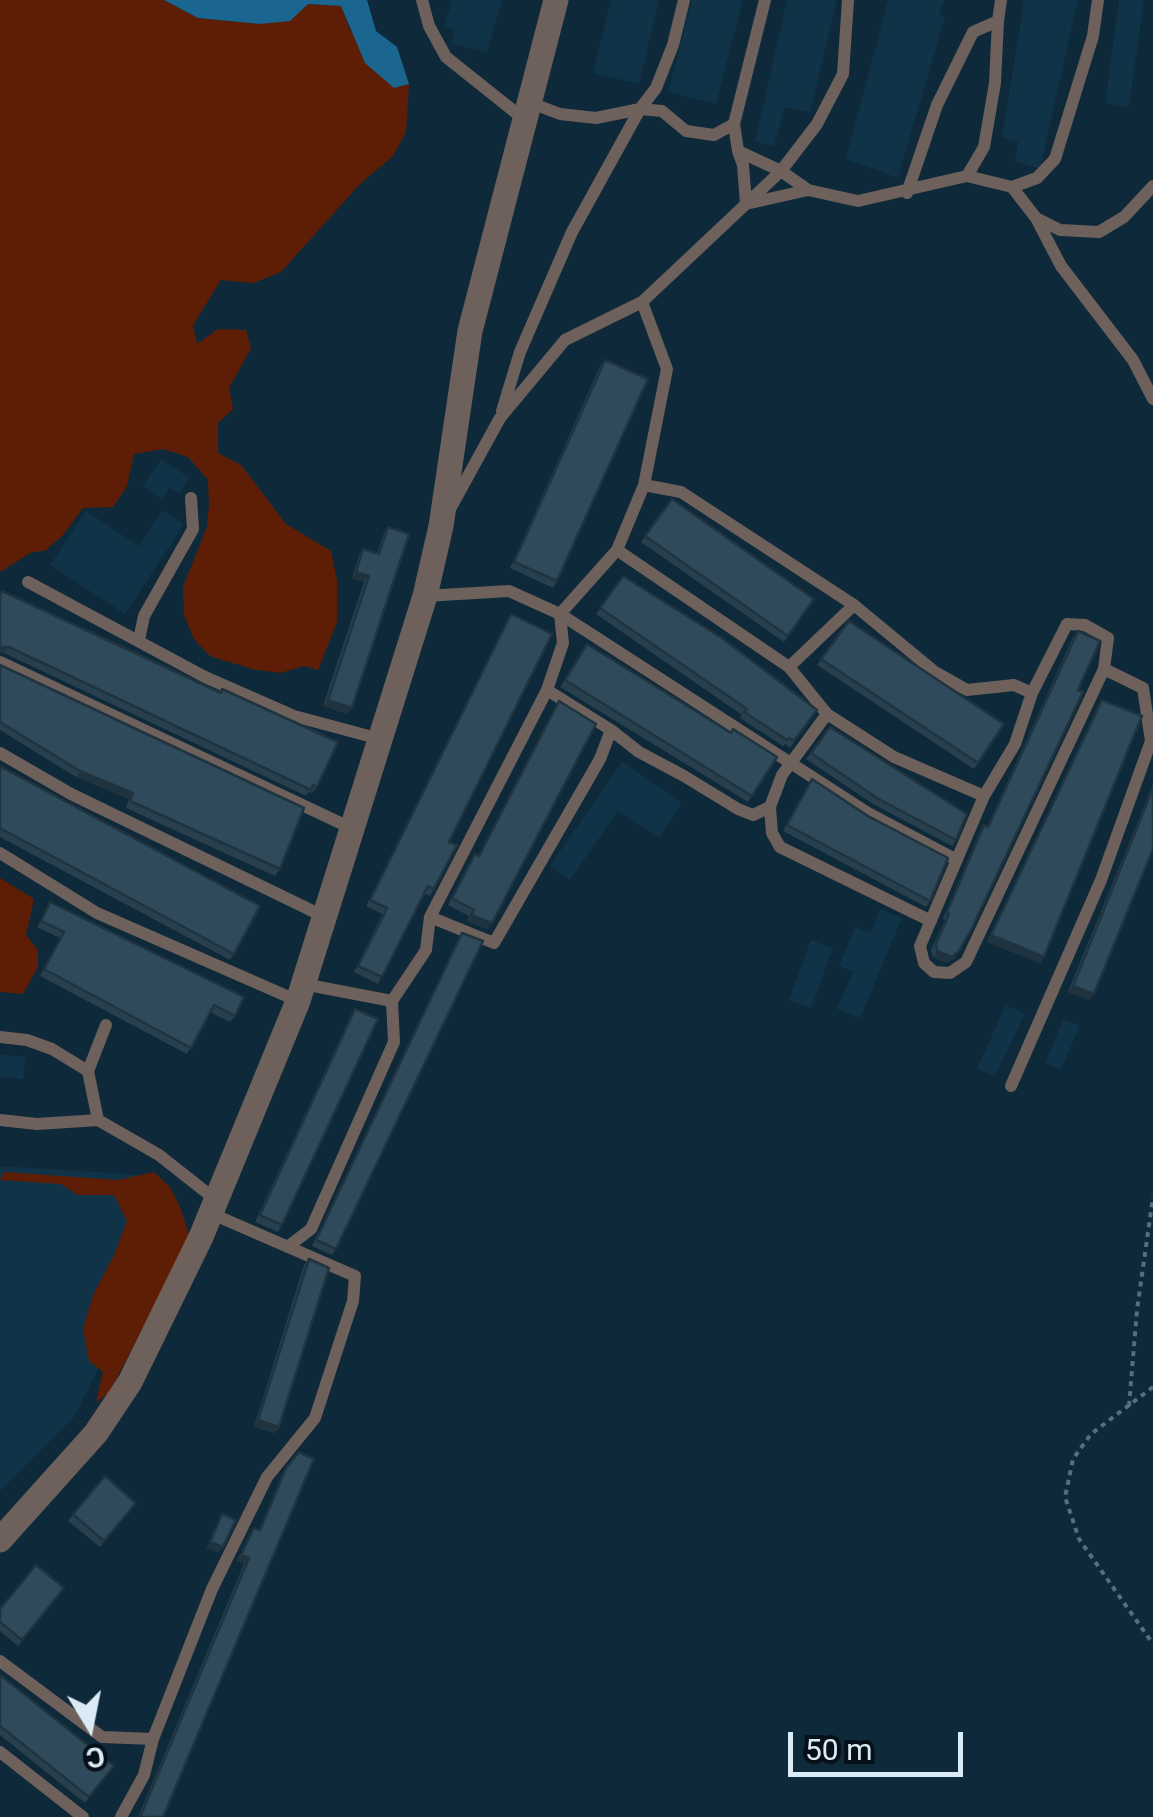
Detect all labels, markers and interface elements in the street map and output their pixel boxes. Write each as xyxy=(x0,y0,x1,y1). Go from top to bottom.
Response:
north arrow xyxy=(40,1677,140,1777)
scale bar xyxy=(793,1712,968,1774)
text: 50 m xyxy=(805,1732,872,1767)
text: С xyxy=(83,1739,107,1775)

